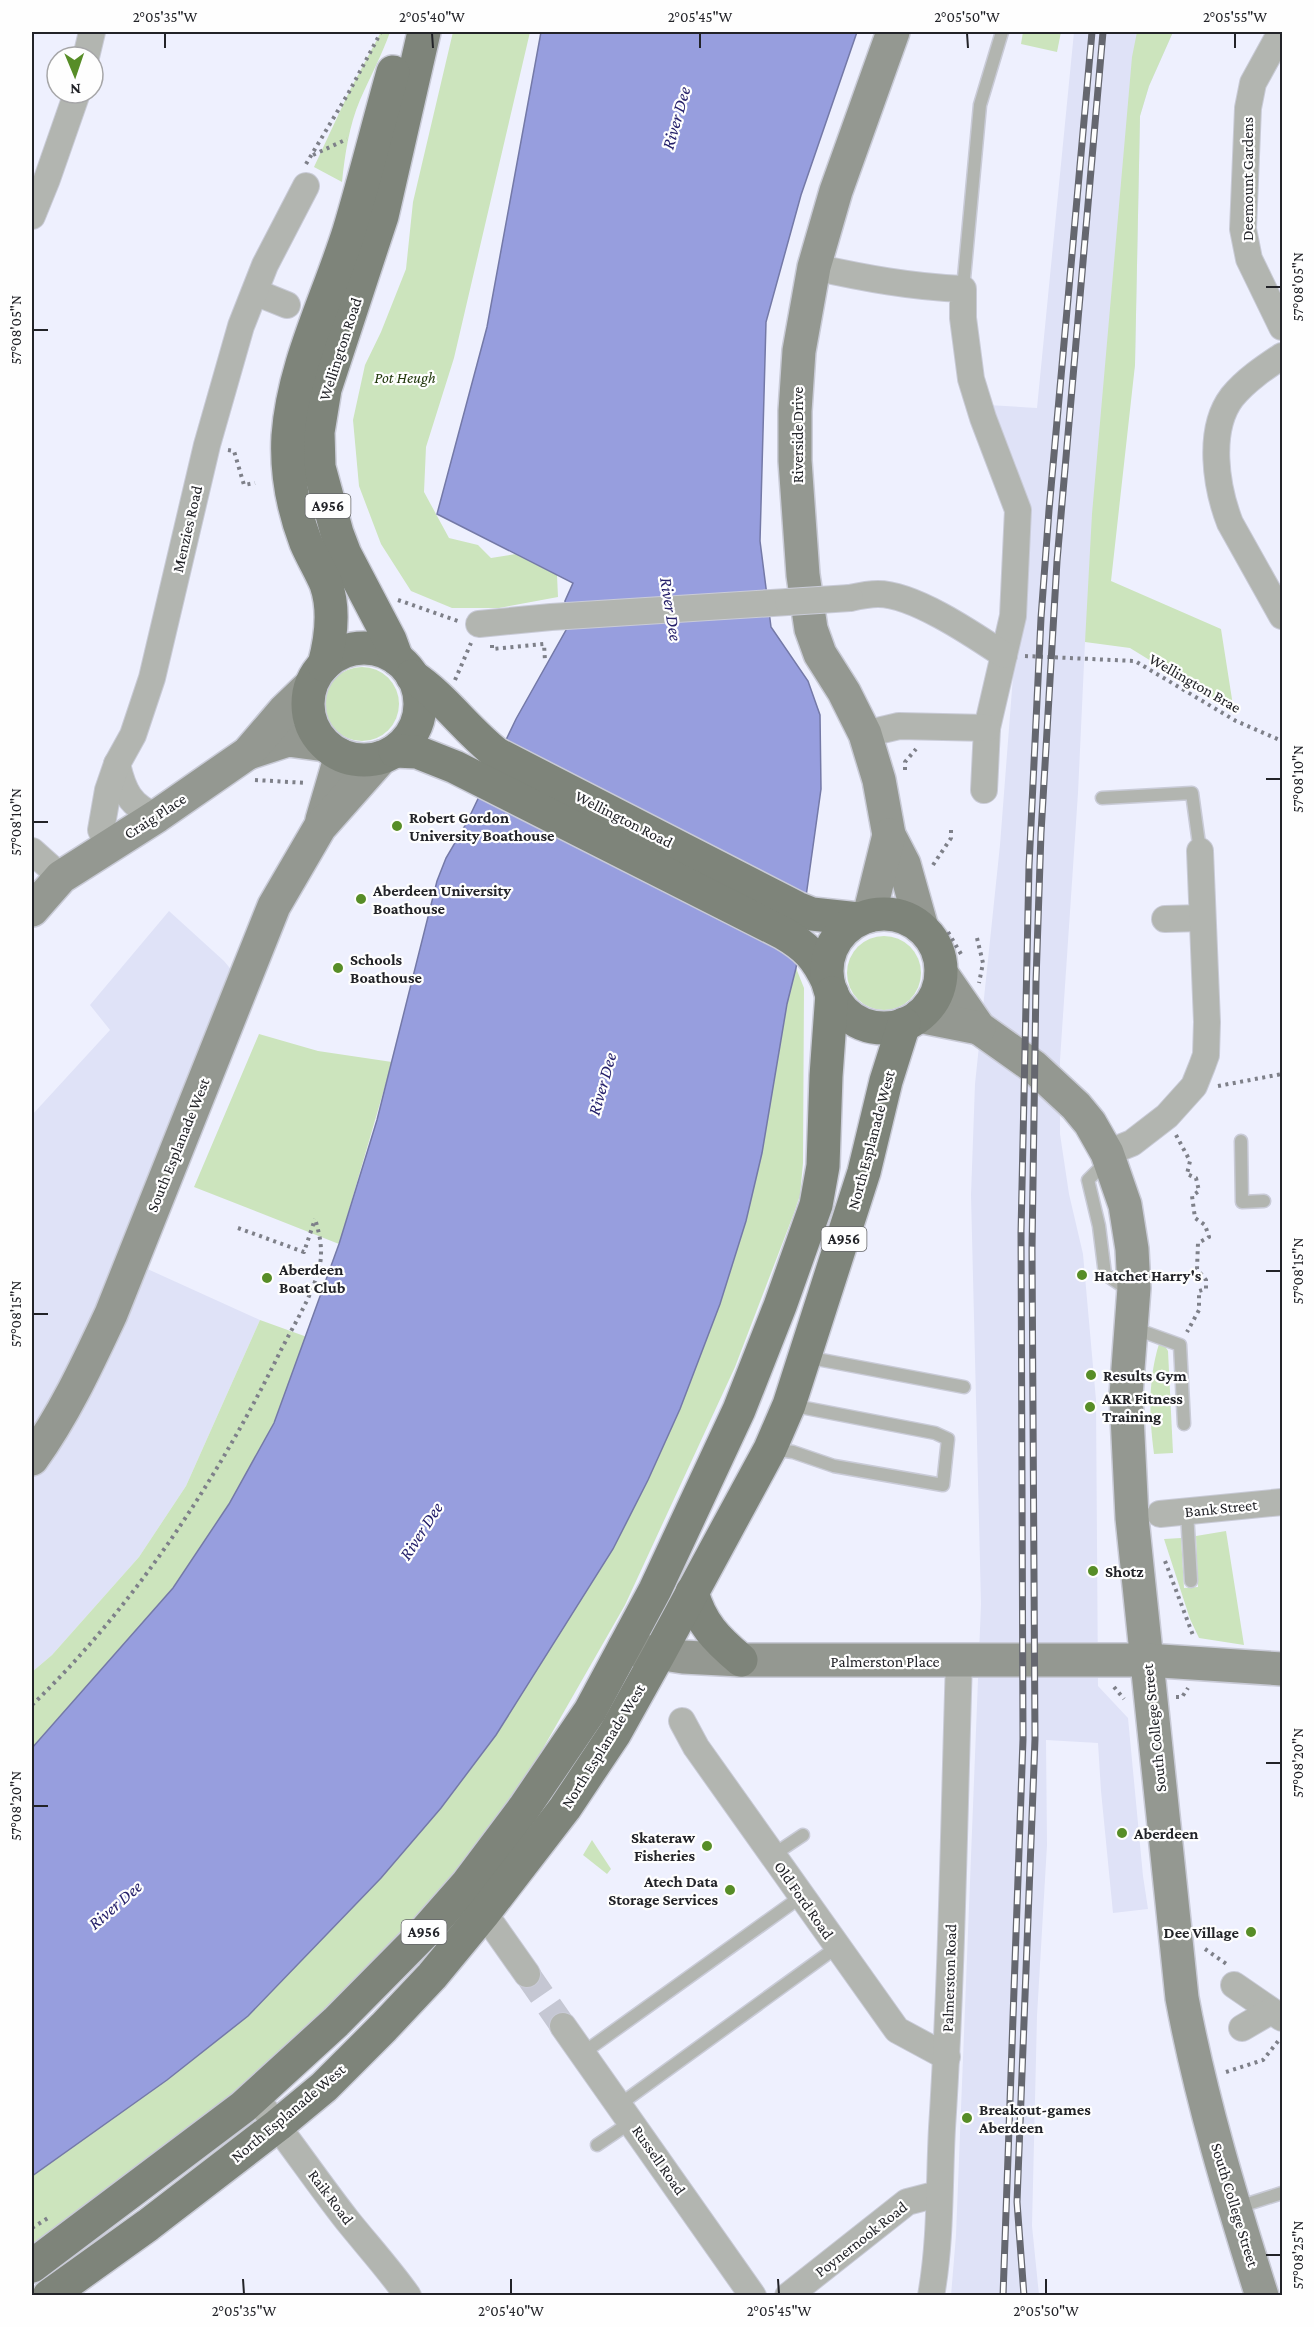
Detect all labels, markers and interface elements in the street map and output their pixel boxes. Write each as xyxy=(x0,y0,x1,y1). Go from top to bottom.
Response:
text: 2°05'35"W xyxy=(133,9,197,25)
text: 2°05'40"W xyxy=(399,9,465,25)
text: 2°05'45"W xyxy=(668,9,732,25)
text: 2°05'50"W xyxy=(934,9,1000,25)
text: 2°05'55"W xyxy=(1203,9,1267,25)
north arrow xyxy=(45,45,105,105)
text: N xyxy=(70,81,81,98)
water label: River Dee xyxy=(658,84,695,152)
street label: Deemount Gardens xyxy=(1239,117,1256,241)
text: 57°08'05"N xyxy=(1290,252,1306,322)
text: 57°08'05"N xyxy=(8,295,24,365)
street label: Wellington Road xyxy=(315,295,366,403)
park label: Pot Heugh xyxy=(374,369,436,387)
street label: Riverside Drive xyxy=(789,387,806,483)
street label: Menzies Road xyxy=(169,483,205,574)
road number: A956 xyxy=(306,494,350,518)
water label: River Dee xyxy=(656,576,686,642)
street label: Wellington Brae xyxy=(1146,650,1244,717)
text: 57°08'10"N xyxy=(1290,745,1306,813)
street label: Wellington Road xyxy=(572,787,676,852)
text: 57°08'10"N xyxy=(8,788,24,856)
street label: Craig Place xyxy=(121,790,190,843)
place label: Robert Gordon University Boathouse xyxy=(409,809,555,844)
marker: Robert Gordon University Boathouse xyxy=(390,819,404,833)
place label: Aberdeen University Boathouse xyxy=(372,882,511,917)
marker: Aberdeen University Boathouse xyxy=(354,892,368,906)
place label: Schools Boathouse xyxy=(350,951,422,986)
marker: Schools Boathouse xyxy=(331,961,345,975)
water label: River Dee xyxy=(584,1050,621,1118)
street label: North Esplanade West xyxy=(844,1068,899,1212)
street label: South Esplanade West xyxy=(143,1075,214,1215)
road number: A956 xyxy=(822,1227,866,1251)
text: 57°08'15"N xyxy=(1290,1238,1306,1304)
place label: Aberdeen Boat Club xyxy=(278,1261,346,1296)
place label: Hatchet Harry's xyxy=(1094,1267,1202,1284)
marker: Hatchet Harry's xyxy=(1075,1268,1089,1282)
marker: Aberdeen Boat Club xyxy=(260,1271,274,1285)
text: 57°08'15"N xyxy=(8,1281,24,1347)
place label: Results Gym xyxy=(1103,1367,1187,1384)
marker: Results Gym xyxy=(1084,1368,1098,1382)
place label: AKR Fitness Training xyxy=(1101,1390,1183,1425)
marker: AKR Fitness Training xyxy=(1083,1400,1097,1414)
street label: Bank Street xyxy=(1184,1496,1259,1520)
water label: River Dee xyxy=(395,1498,447,1563)
place label: Shotz xyxy=(1105,1563,1144,1580)
marker: Shotz xyxy=(1086,1564,1100,1578)
street label: Palmerston Place xyxy=(830,1653,940,1670)
street label: South College Street xyxy=(1139,1662,1170,1793)
street label: North Esplanade West xyxy=(558,1680,649,1812)
text: 57°08'20"N xyxy=(1290,1728,1306,1798)
text: 57°08'20"N xyxy=(8,1771,24,1841)
place label: Aberdeen xyxy=(1133,1825,1198,1842)
marker: Aberdeen xyxy=(1115,1826,1129,1840)
place label: Skateraw Fisheries xyxy=(631,1829,695,1864)
marker: Skateraw Fisheries xyxy=(700,1839,714,1853)
street label: Old Ford Road xyxy=(771,1858,837,1943)
place label: Atech Data Storage Services xyxy=(608,1873,718,1908)
water label: River Dee xyxy=(84,1876,146,1934)
marker: Atech Data Storage Services xyxy=(723,1883,737,1897)
road number: A956 xyxy=(402,1920,446,1944)
street label: Palmerston Road xyxy=(939,1923,959,2032)
place label: Dee Village xyxy=(1164,1924,1240,1941)
marker: Dee Village xyxy=(1244,1925,1258,1939)
street label: North Esplanade West xyxy=(228,2060,349,2166)
place label: Breakout-games Aberdeen xyxy=(978,2101,1091,2136)
marker: Breakout-games Aberdeen xyxy=(960,2111,974,2125)
street label: Russell Road xyxy=(629,2122,689,2198)
street label: South College Street xyxy=(1207,2141,1262,2270)
street label: Raik Road xyxy=(305,2167,357,2228)
street label: Poynernook Road xyxy=(812,2198,911,2281)
text: 57°08'25"N xyxy=(1290,2220,1306,2289)
text: 2°05'35"W xyxy=(212,2303,276,2319)
text: 2°05'40"W xyxy=(478,2303,544,2319)
text: 2°05'45"W xyxy=(747,2303,811,2319)
text: 2°05'50"W xyxy=(1013,2303,1079,2319)

